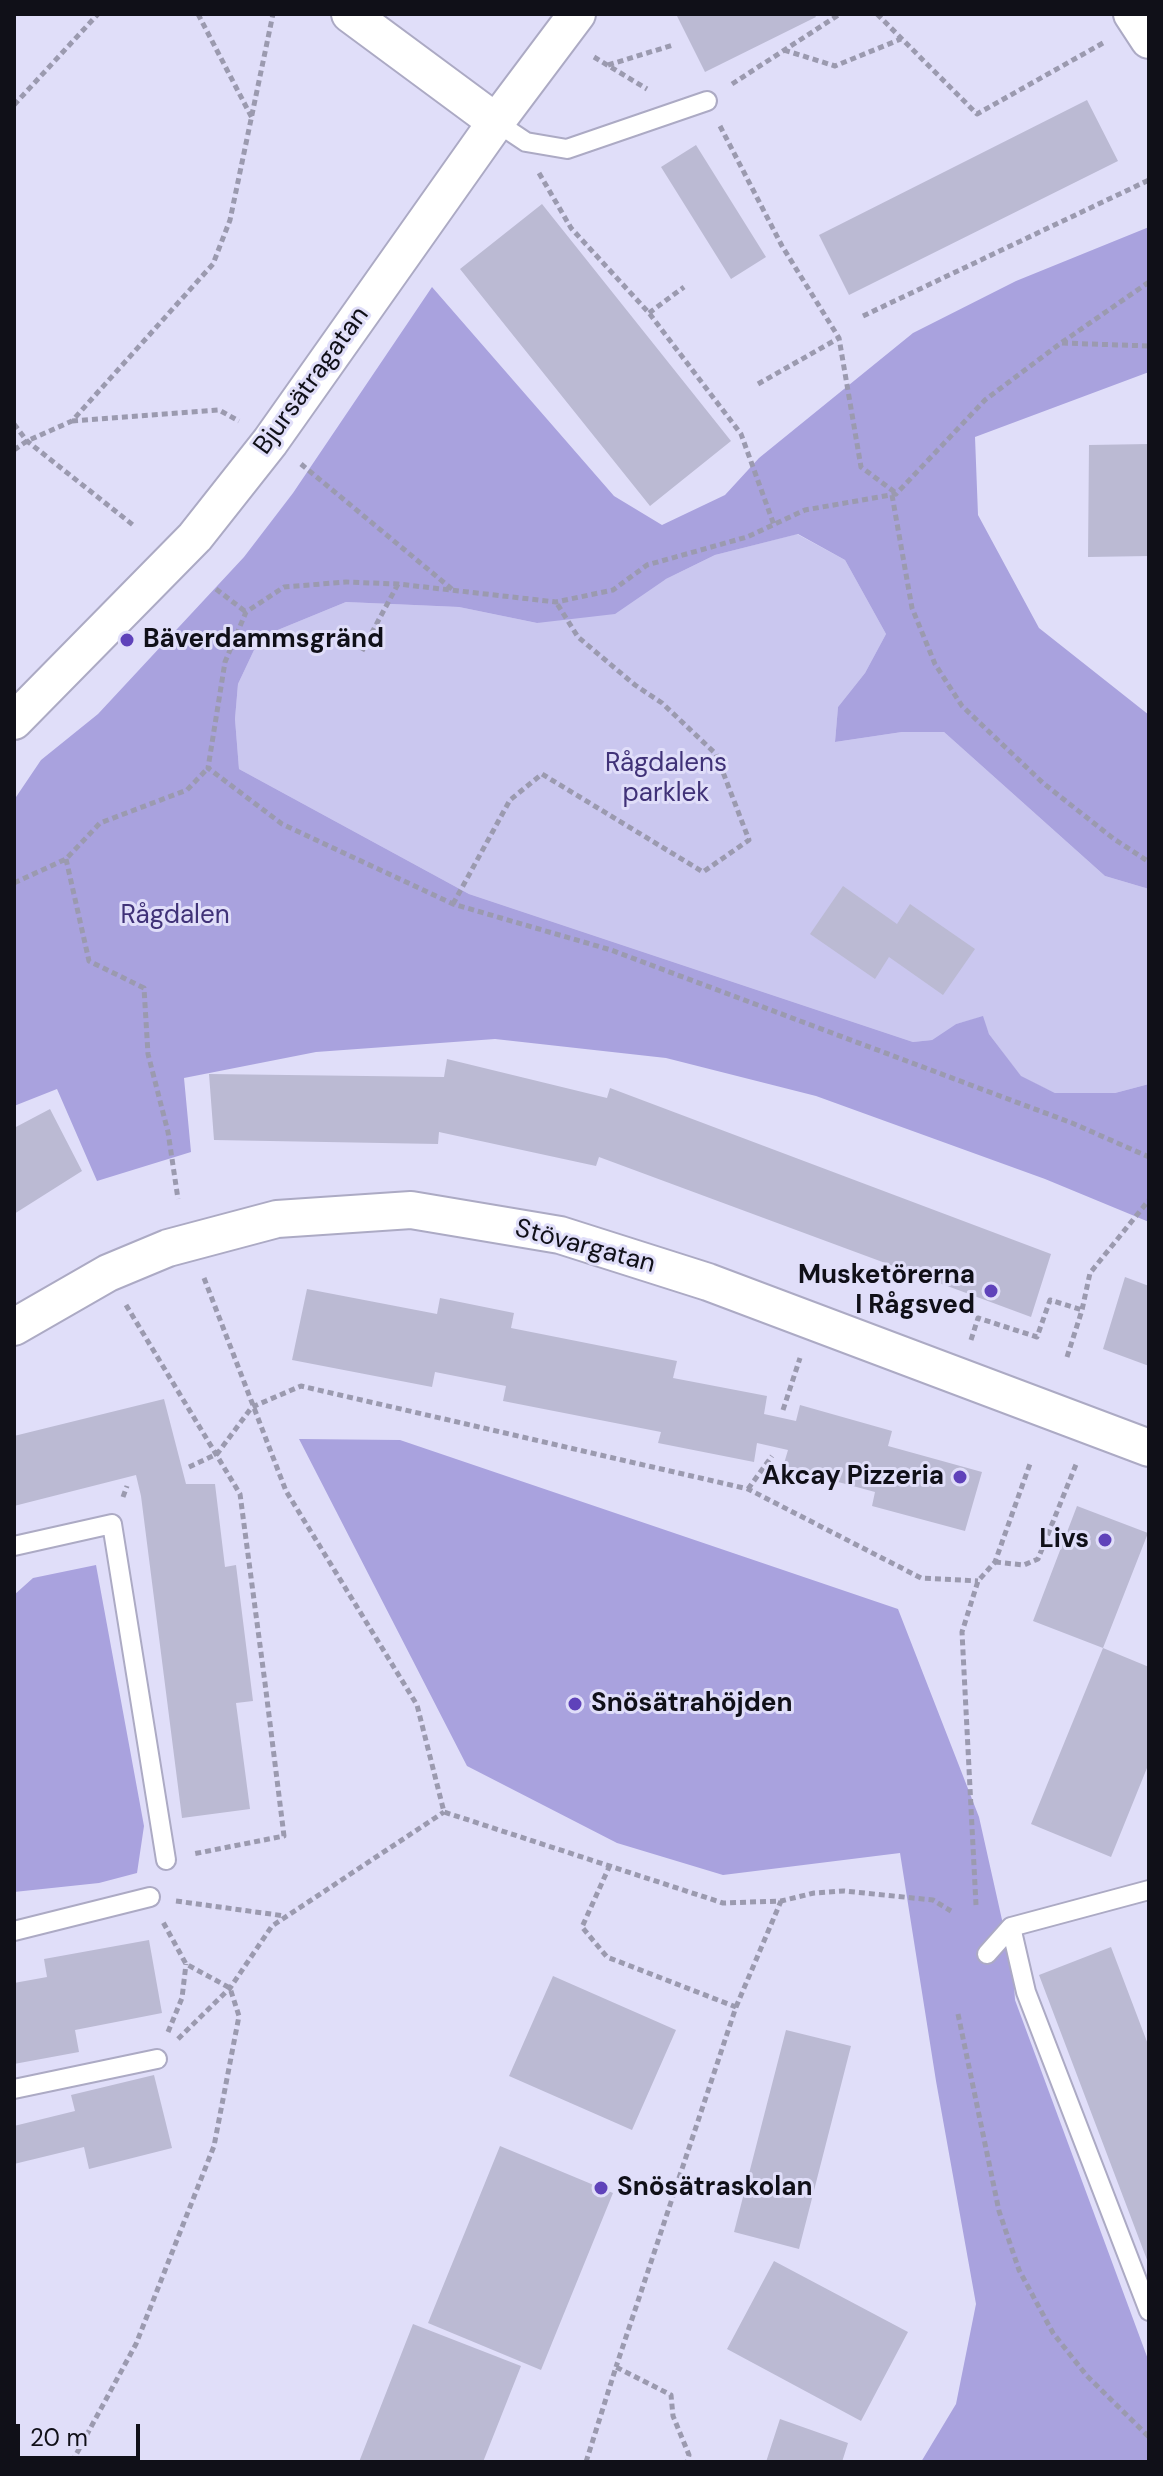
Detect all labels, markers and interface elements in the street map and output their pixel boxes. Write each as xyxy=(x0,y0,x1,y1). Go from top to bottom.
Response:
street label: Bjursätragatan xyxy=(248,301,376,461)
place label: Bäverdammsgränd xyxy=(143,624,384,656)
marker: Bäverdammsgränd xyxy=(118,631,136,649)
park label: Rågdalens parklek xyxy=(605,748,727,810)
park label: Rågdalen xyxy=(120,900,230,932)
street label: Stövargatan xyxy=(512,1213,658,1281)
place label: Musketörerna I Rågsved xyxy=(798,1260,975,1322)
marker: Musketörerna I Rågsved xyxy=(982,1282,1000,1300)
place label: Akcay Pizzeria xyxy=(762,1461,944,1493)
marker: Akcay Pizzeria xyxy=(951,1468,969,1486)
place label: Livs xyxy=(1039,1524,1089,1556)
marker: Livs xyxy=(1096,1531,1114,1549)
place label: Snösätrahöjden xyxy=(591,1688,792,1720)
marker: Snösätrahöjden xyxy=(566,1695,584,1713)
place label: Snösätraskolan xyxy=(617,2172,813,2204)
marker: Snösätraskolan xyxy=(592,2179,610,2197)
scale bar xyxy=(20,2408,144,2458)
text: 20 m xyxy=(30,2422,88,2453)

